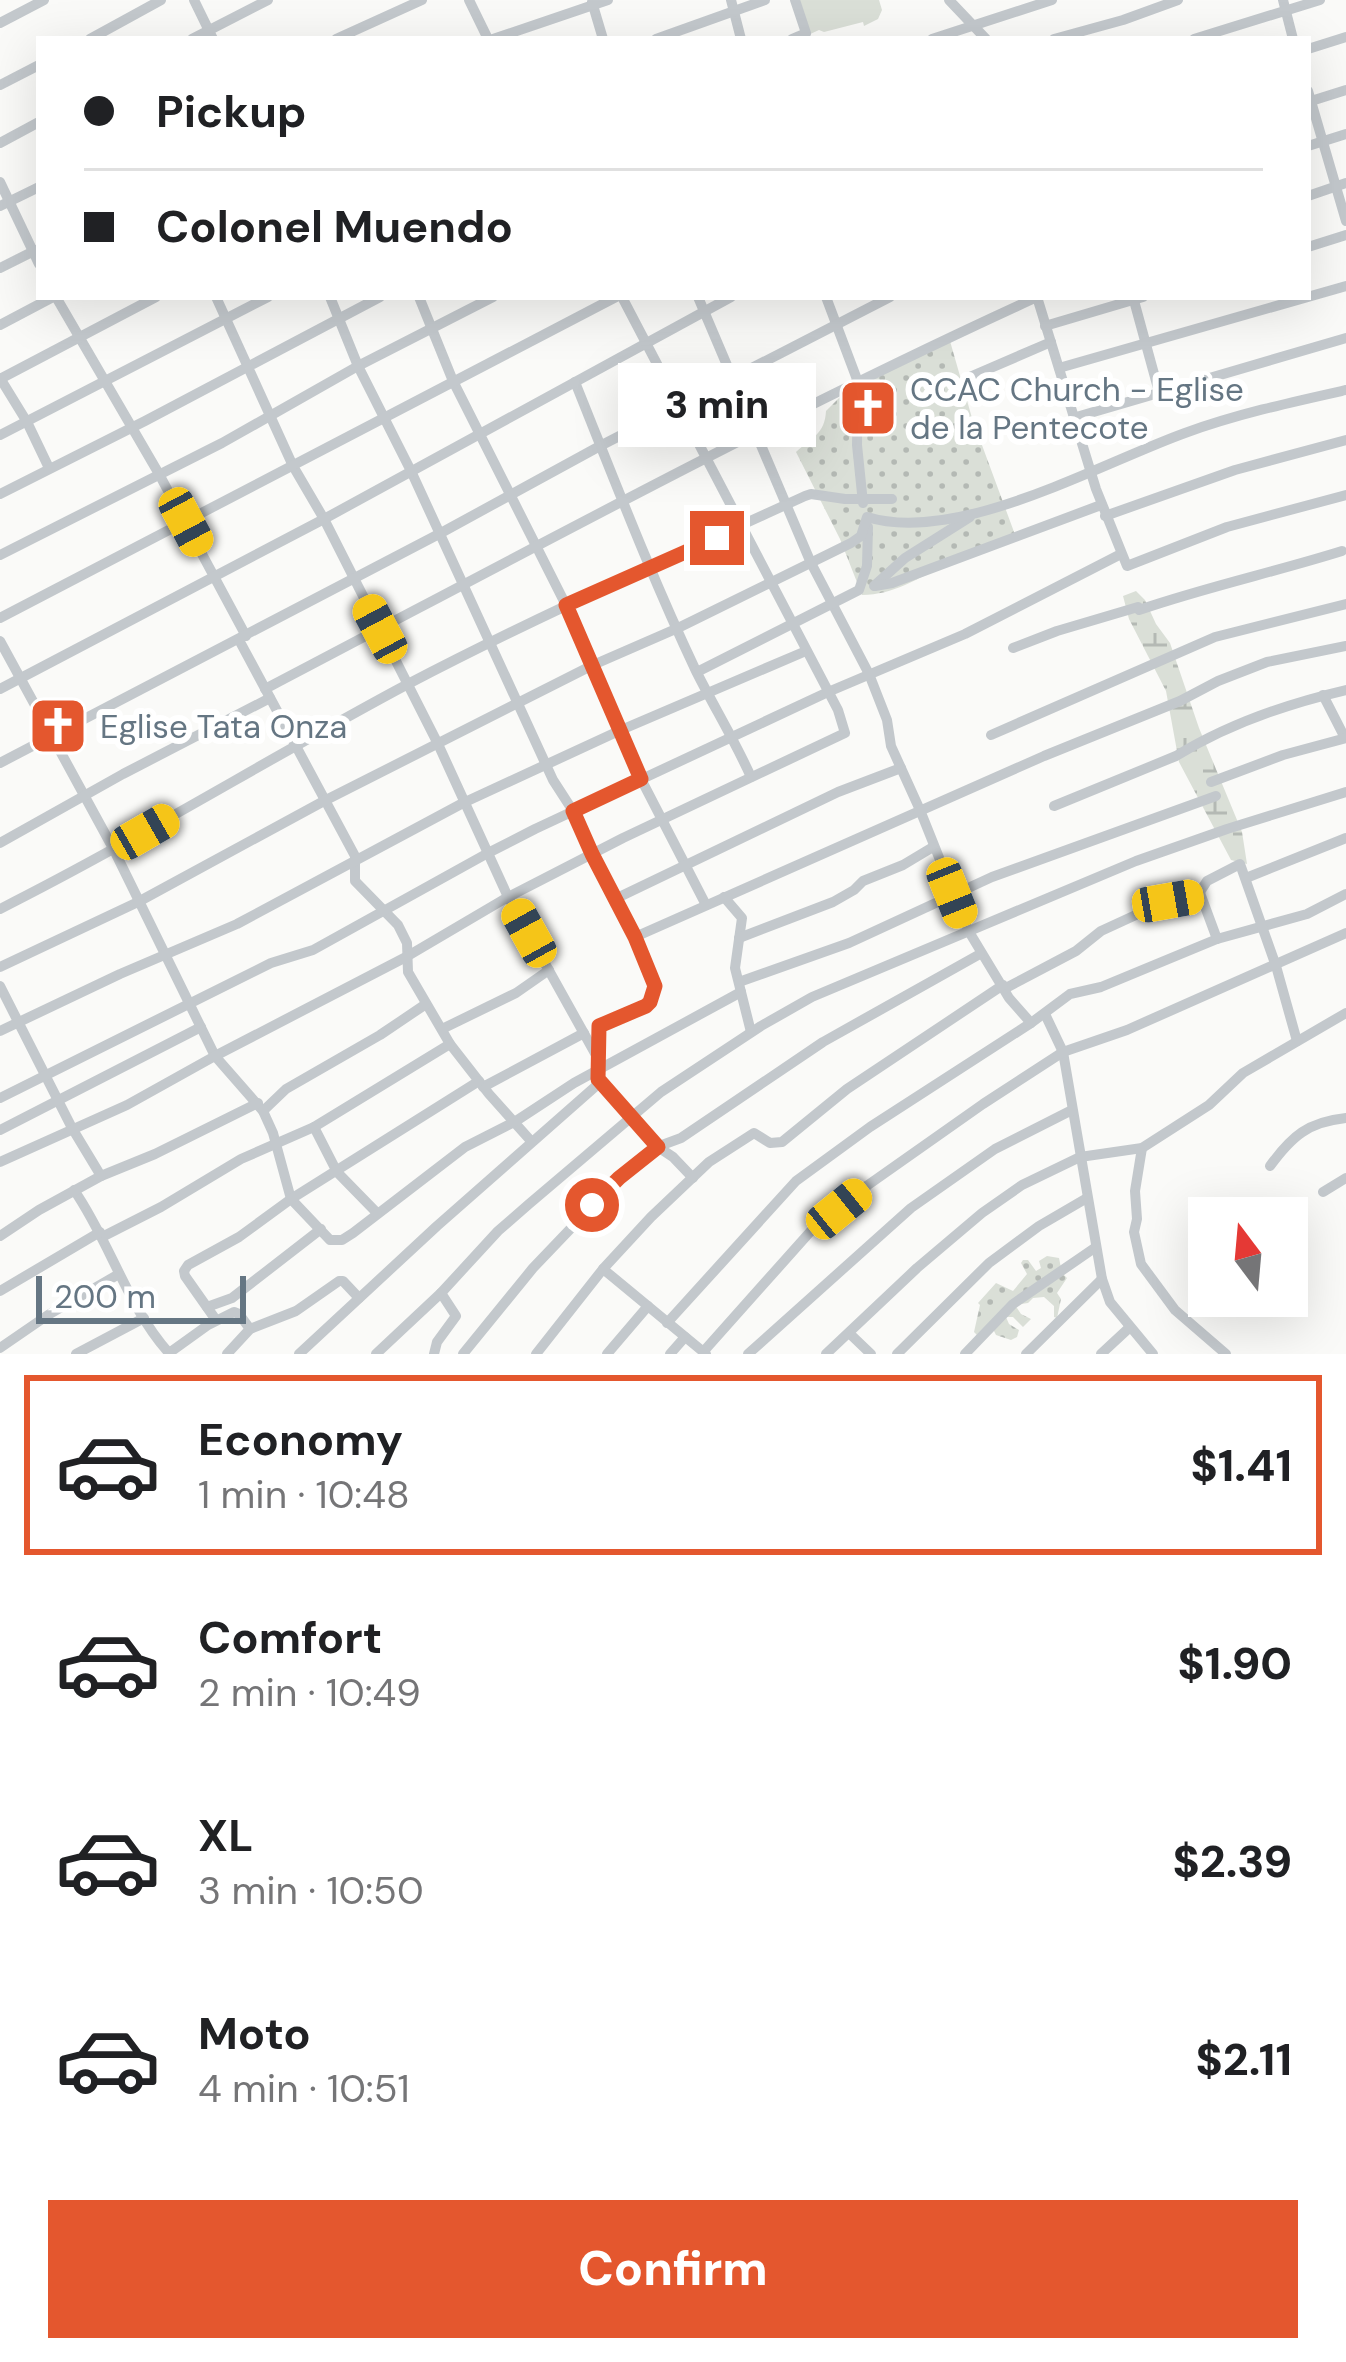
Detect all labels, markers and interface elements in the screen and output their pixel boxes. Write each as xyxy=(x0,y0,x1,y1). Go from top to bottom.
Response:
text: Pickup xyxy=(156,82,306,141)
text: Colonel Muendo xyxy=(156,197,513,256)
callout: 3 min xyxy=(618,364,816,448)
place label: CCAC Church - Eglise de la Pentecote xyxy=(910,368,1244,449)
church icon: CCAC Church - Eglise de la Pentecote xyxy=(837,377,899,439)
text: 3 min xyxy=(665,379,769,430)
car xyxy=(153,482,219,562)
route end xyxy=(690,511,744,565)
car xyxy=(347,589,413,669)
church icon: Eglise Tata Onza xyxy=(27,695,89,757)
place label: Eglise Tata Onza xyxy=(100,705,347,748)
car xyxy=(105,798,185,866)
car xyxy=(922,853,982,933)
car xyxy=(1129,877,1207,925)
car xyxy=(496,893,562,973)
car xyxy=(800,1172,878,1246)
route start xyxy=(565,1178,619,1232)
north arrow xyxy=(1188,1197,1308,1317)
map controls xyxy=(1188,1197,1308,1317)
scale bar xyxy=(36,1270,246,1323)
text: 200 m xyxy=(54,1275,156,1318)
text: Economy xyxy=(198,1410,403,1469)
icon: car xyxy=(54,1411,162,1519)
text: $1.41 xyxy=(1190,1436,1292,1495)
text: 1 min · 10:48 xyxy=(198,1469,410,1520)
text: Comfort xyxy=(198,1608,382,1667)
icon: car xyxy=(54,1609,162,1717)
text: $1.90 xyxy=(1178,1634,1292,1693)
text: 2 min · 10:49 xyxy=(198,1667,421,1718)
text: XL xyxy=(198,1806,253,1865)
icon: car xyxy=(54,1807,162,1915)
text: $2.39 xyxy=(1172,1832,1292,1891)
text: 3 min · 10:50 xyxy=(198,1865,424,1916)
text: Moto xyxy=(198,2004,311,2063)
icon: car xyxy=(54,2005,162,2113)
text: $2.11 xyxy=(1195,2030,1292,2089)
text: 4 min · 10:51 xyxy=(198,2063,410,2114)
button: Confirm xyxy=(48,2200,1298,2338)

